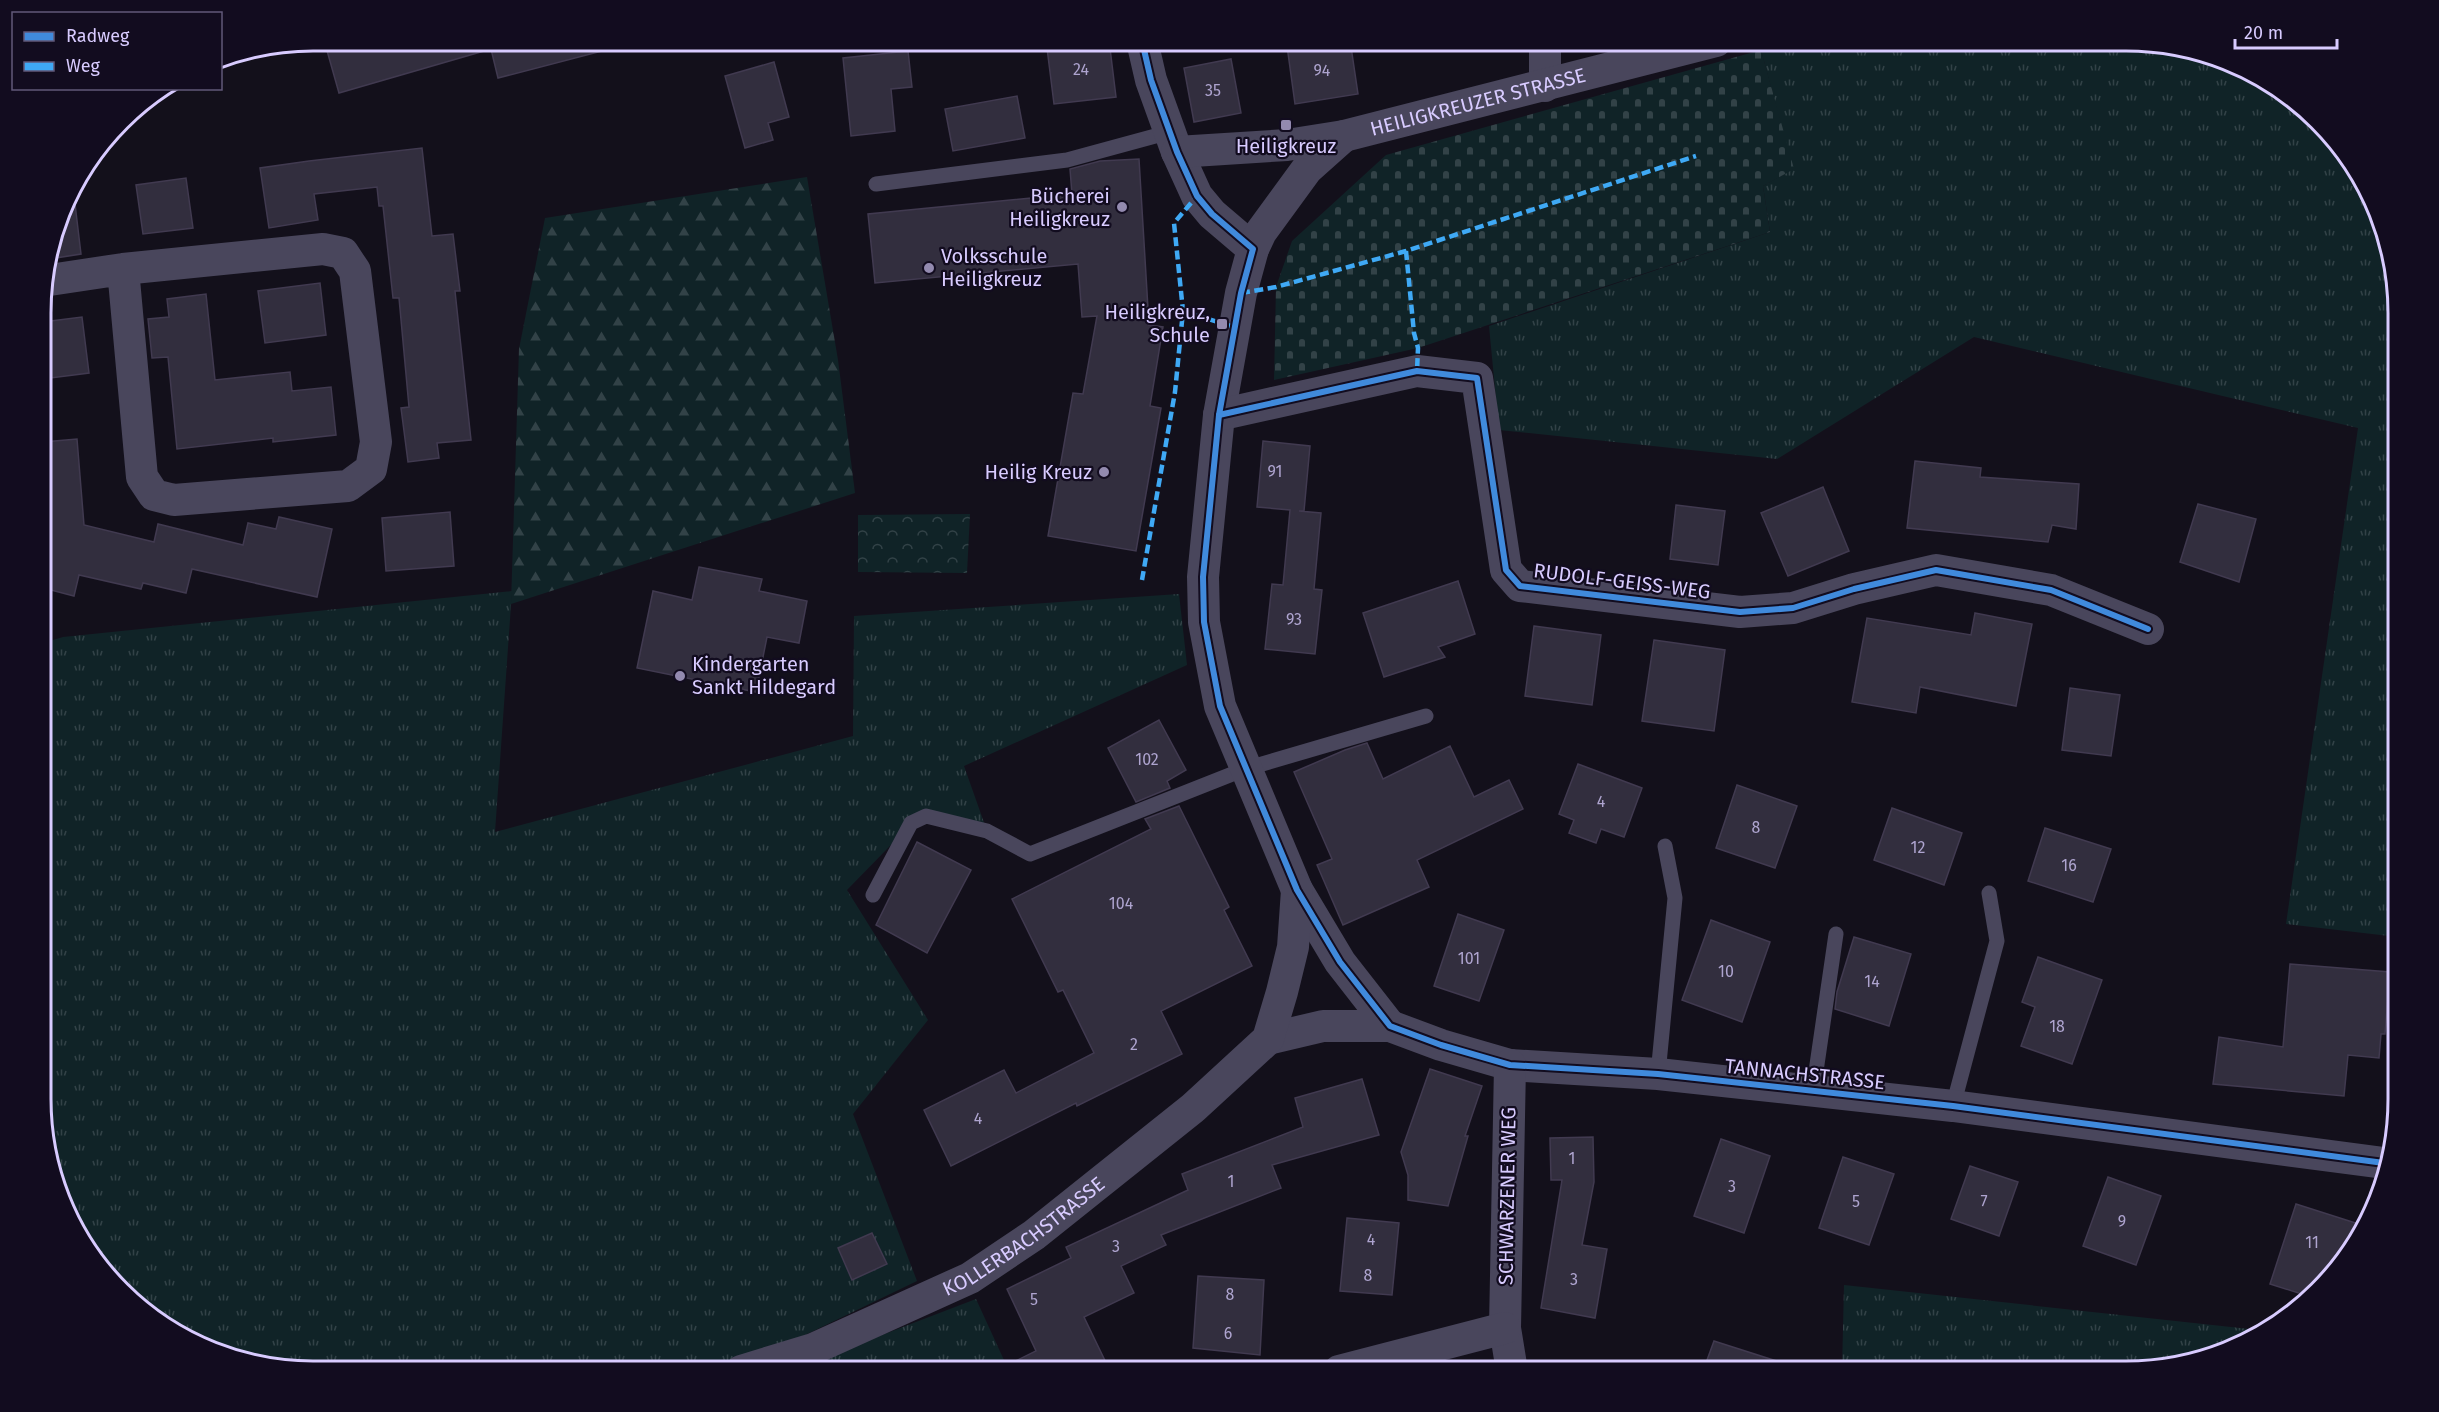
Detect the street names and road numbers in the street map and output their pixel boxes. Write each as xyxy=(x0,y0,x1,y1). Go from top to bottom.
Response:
street label: HEILIGKREUZER STRASSE xyxy=(1367,63,1588,141)
street label: RUDOLF-GEISS-WEG xyxy=(1532,558,1712,604)
street label: TANNACHSTRASSE xyxy=(1724,1054,1886,1094)
street label: SCHWARZENER WEG xyxy=(1493,1107,1521,1285)
street label: KOLLERBACHSTRASSE xyxy=(939,1171,1109,1301)

